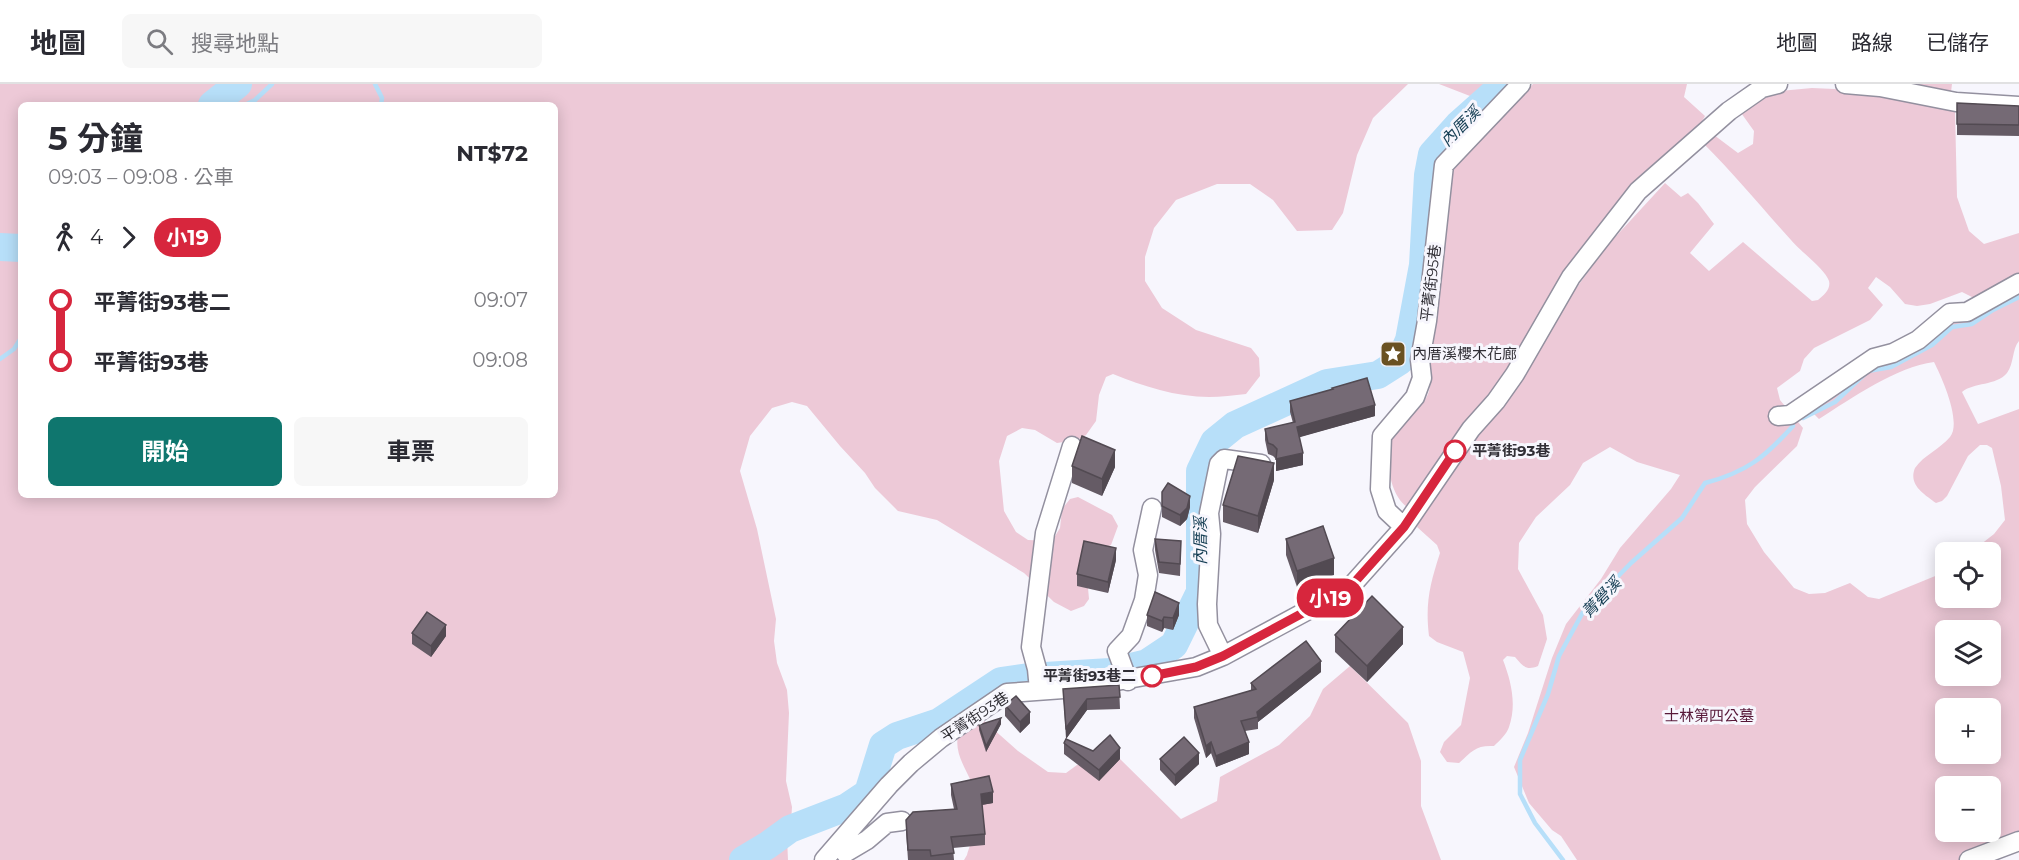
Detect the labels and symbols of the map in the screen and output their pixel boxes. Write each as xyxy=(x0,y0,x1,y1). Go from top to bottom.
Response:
water label: 內厝溪 xyxy=(1437,101,1485,150)
street label: 平菁街95巷 xyxy=(1416,243,1445,323)
place icon: 內厝溪櫻木花廊 xyxy=(1378,339,1408,369)
place label: 內厝溪櫻木花廊 xyxy=(1412,344,1517,363)
marker: 平菁街93巷 xyxy=(1444,440,1466,462)
place label: 平菁街93巷 xyxy=(1472,441,1550,460)
water label: 內厝溪 xyxy=(1191,515,1210,565)
water label: 菁礐溪 xyxy=(1578,572,1626,621)
line badge: 小19 xyxy=(1296,578,1364,618)
marker: 平菁街93巷二 xyxy=(1141,665,1163,687)
place label: 平菁街93巷二 xyxy=(1043,666,1136,685)
street label: 平菁街93巷 xyxy=(937,688,1012,746)
park label: 士林第四公墓 xyxy=(1664,706,1754,725)

